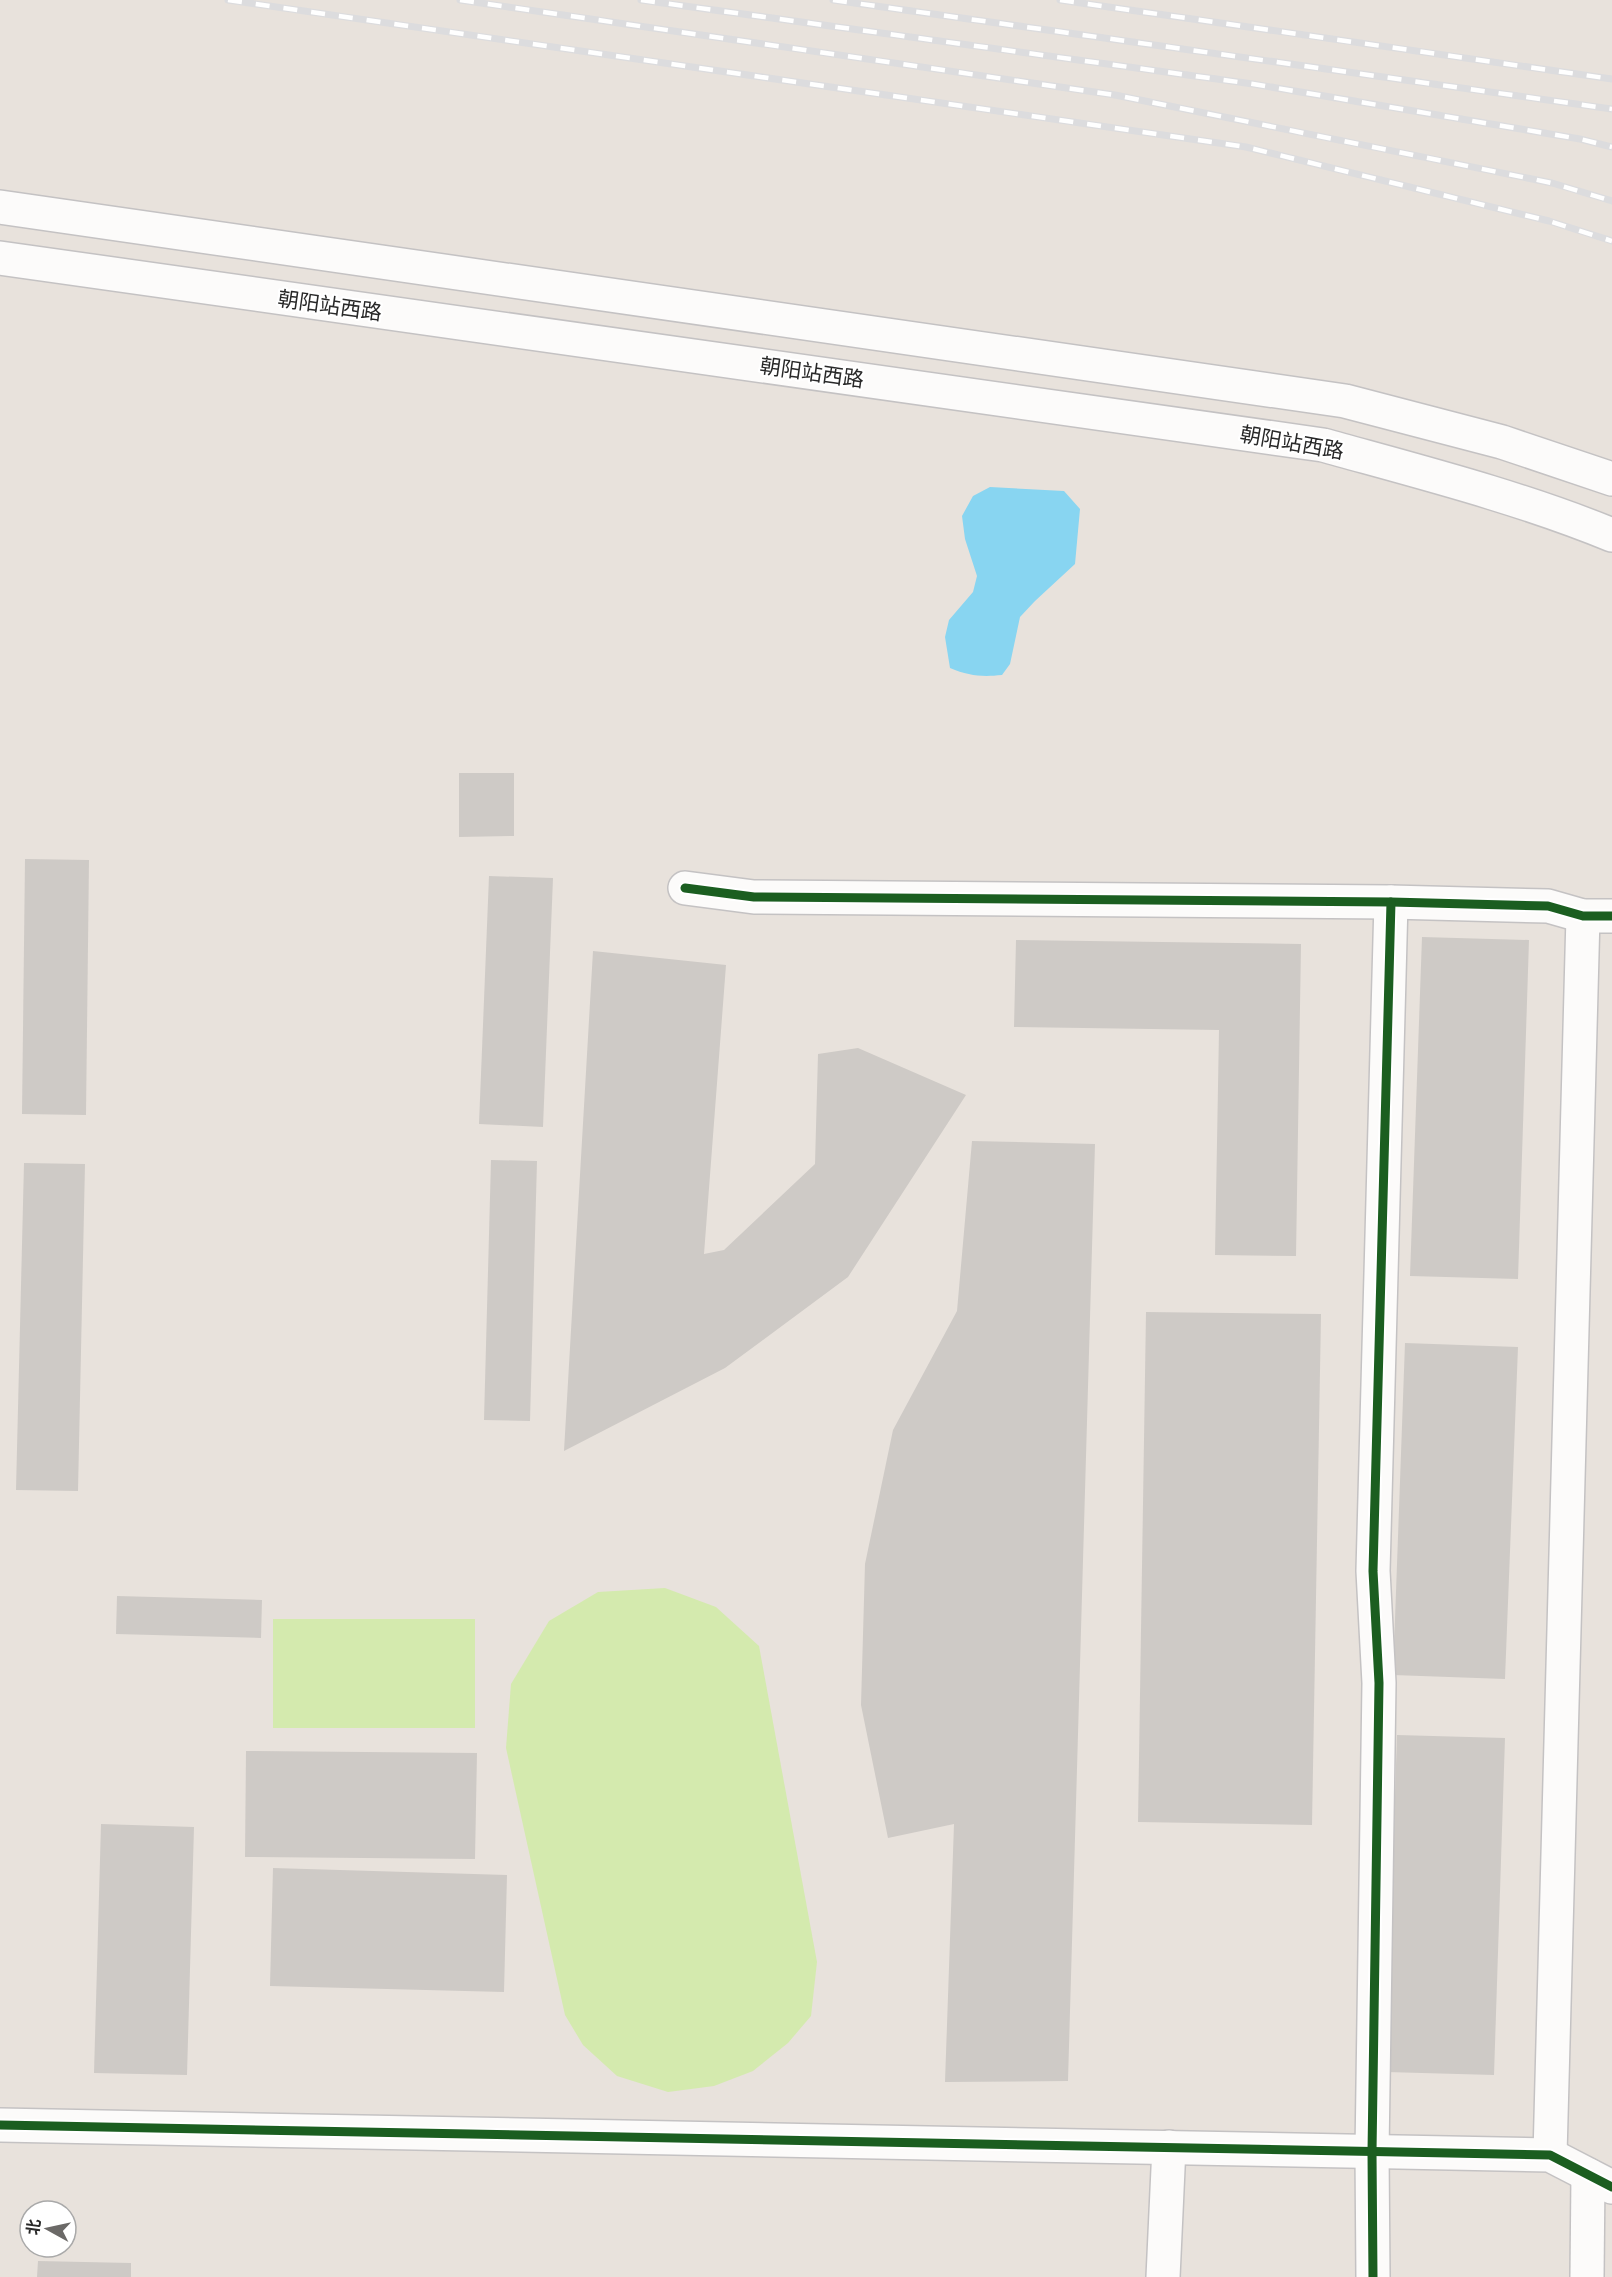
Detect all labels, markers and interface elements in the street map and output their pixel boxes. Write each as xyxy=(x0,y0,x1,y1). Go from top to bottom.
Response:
street label: 朝阳站西路 xyxy=(276,285,384,325)
street label: 朝阳站西路 xyxy=(758,352,866,392)
street label: 朝阳站西路 xyxy=(1238,420,1346,464)
north arrow xyxy=(18,2199,78,2259)
text: 北 xyxy=(22,2218,44,2236)

